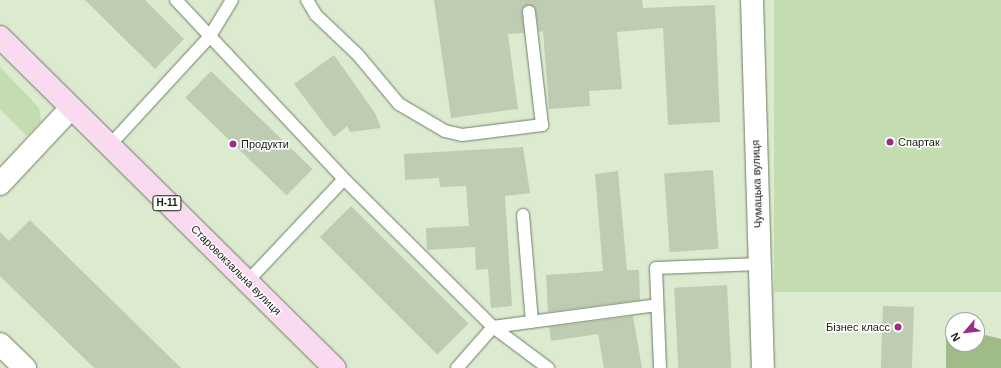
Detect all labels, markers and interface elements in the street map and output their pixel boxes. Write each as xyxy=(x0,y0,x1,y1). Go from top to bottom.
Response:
place label: Спартак xyxy=(898,135,940,149)
place label: Продукти xyxy=(241,137,289,151)
marker: Спартак xyxy=(885,137,895,147)
marker: Продукти xyxy=(228,139,238,149)
street label: Чумацька вулиця xyxy=(749,140,765,228)
road number: Н-11 xyxy=(152,195,182,211)
street label: Старовокзальна вулиця xyxy=(188,222,284,318)
north arrow xyxy=(945,312,985,352)
place label: Бізнес класс xyxy=(826,320,890,334)
marker: Бізнес класс xyxy=(893,322,903,332)
text: N xyxy=(948,331,962,343)

